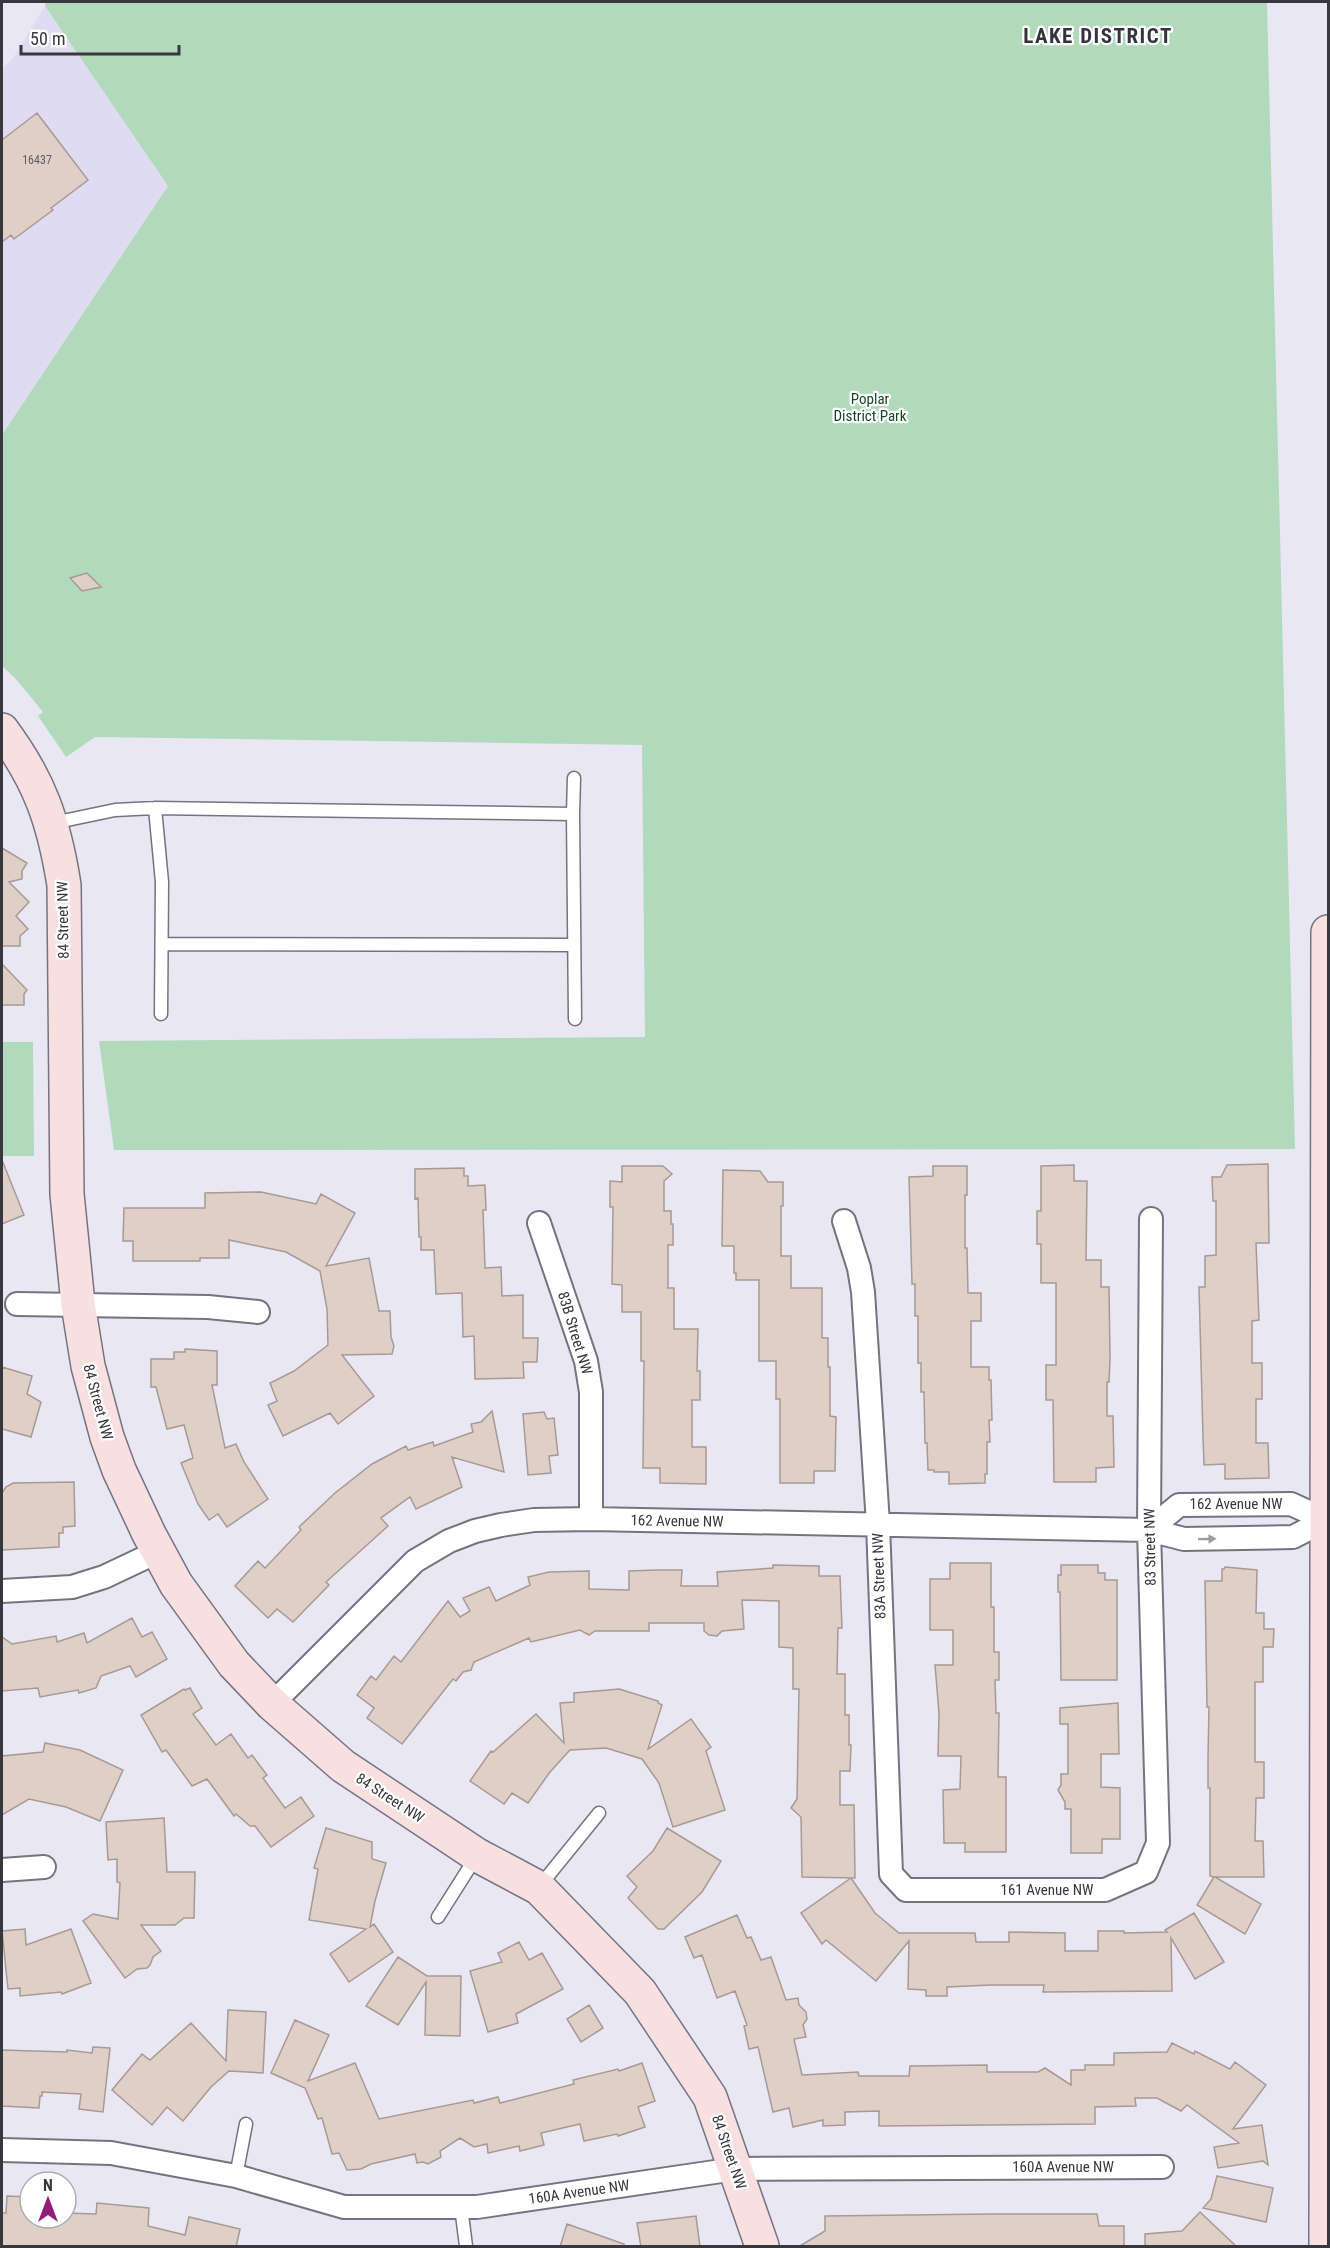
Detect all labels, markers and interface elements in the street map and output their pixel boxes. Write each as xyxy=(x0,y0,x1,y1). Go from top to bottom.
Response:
scale bar xyxy=(21,18,178,56)
district label: LAKE DISTRICT xyxy=(1023,24,1173,48)
text: 50 m xyxy=(30,28,65,49)
house number: 16437 xyxy=(22,153,52,167)
park label: Poplar District Park xyxy=(834,390,907,425)
street label: 84 Street NW xyxy=(53,881,73,959)
street label: 83B Street NW xyxy=(554,1289,596,1377)
street label: 84 Street NW xyxy=(79,1362,117,1442)
street label: 162 Avenue NW xyxy=(1189,1495,1283,1513)
street label: 83 Street NW xyxy=(1140,1508,1160,1586)
street label: 162 Avenue NW xyxy=(630,1511,724,1531)
street label: 83A Street NW xyxy=(868,1532,889,1619)
one-way arrow xyxy=(1197,1534,1216,1544)
street label: 84 Street NW xyxy=(353,1769,428,1827)
street label: 161 Avenue NW xyxy=(1000,1881,1094,1899)
street label: 84 Street NW xyxy=(708,2112,750,2192)
street label: 160A Avenue NW xyxy=(1012,2158,1114,2176)
north arrow xyxy=(18,2170,78,2230)
text: N xyxy=(43,2176,53,2195)
street label: 160A Avenue NW xyxy=(527,2176,631,2208)

